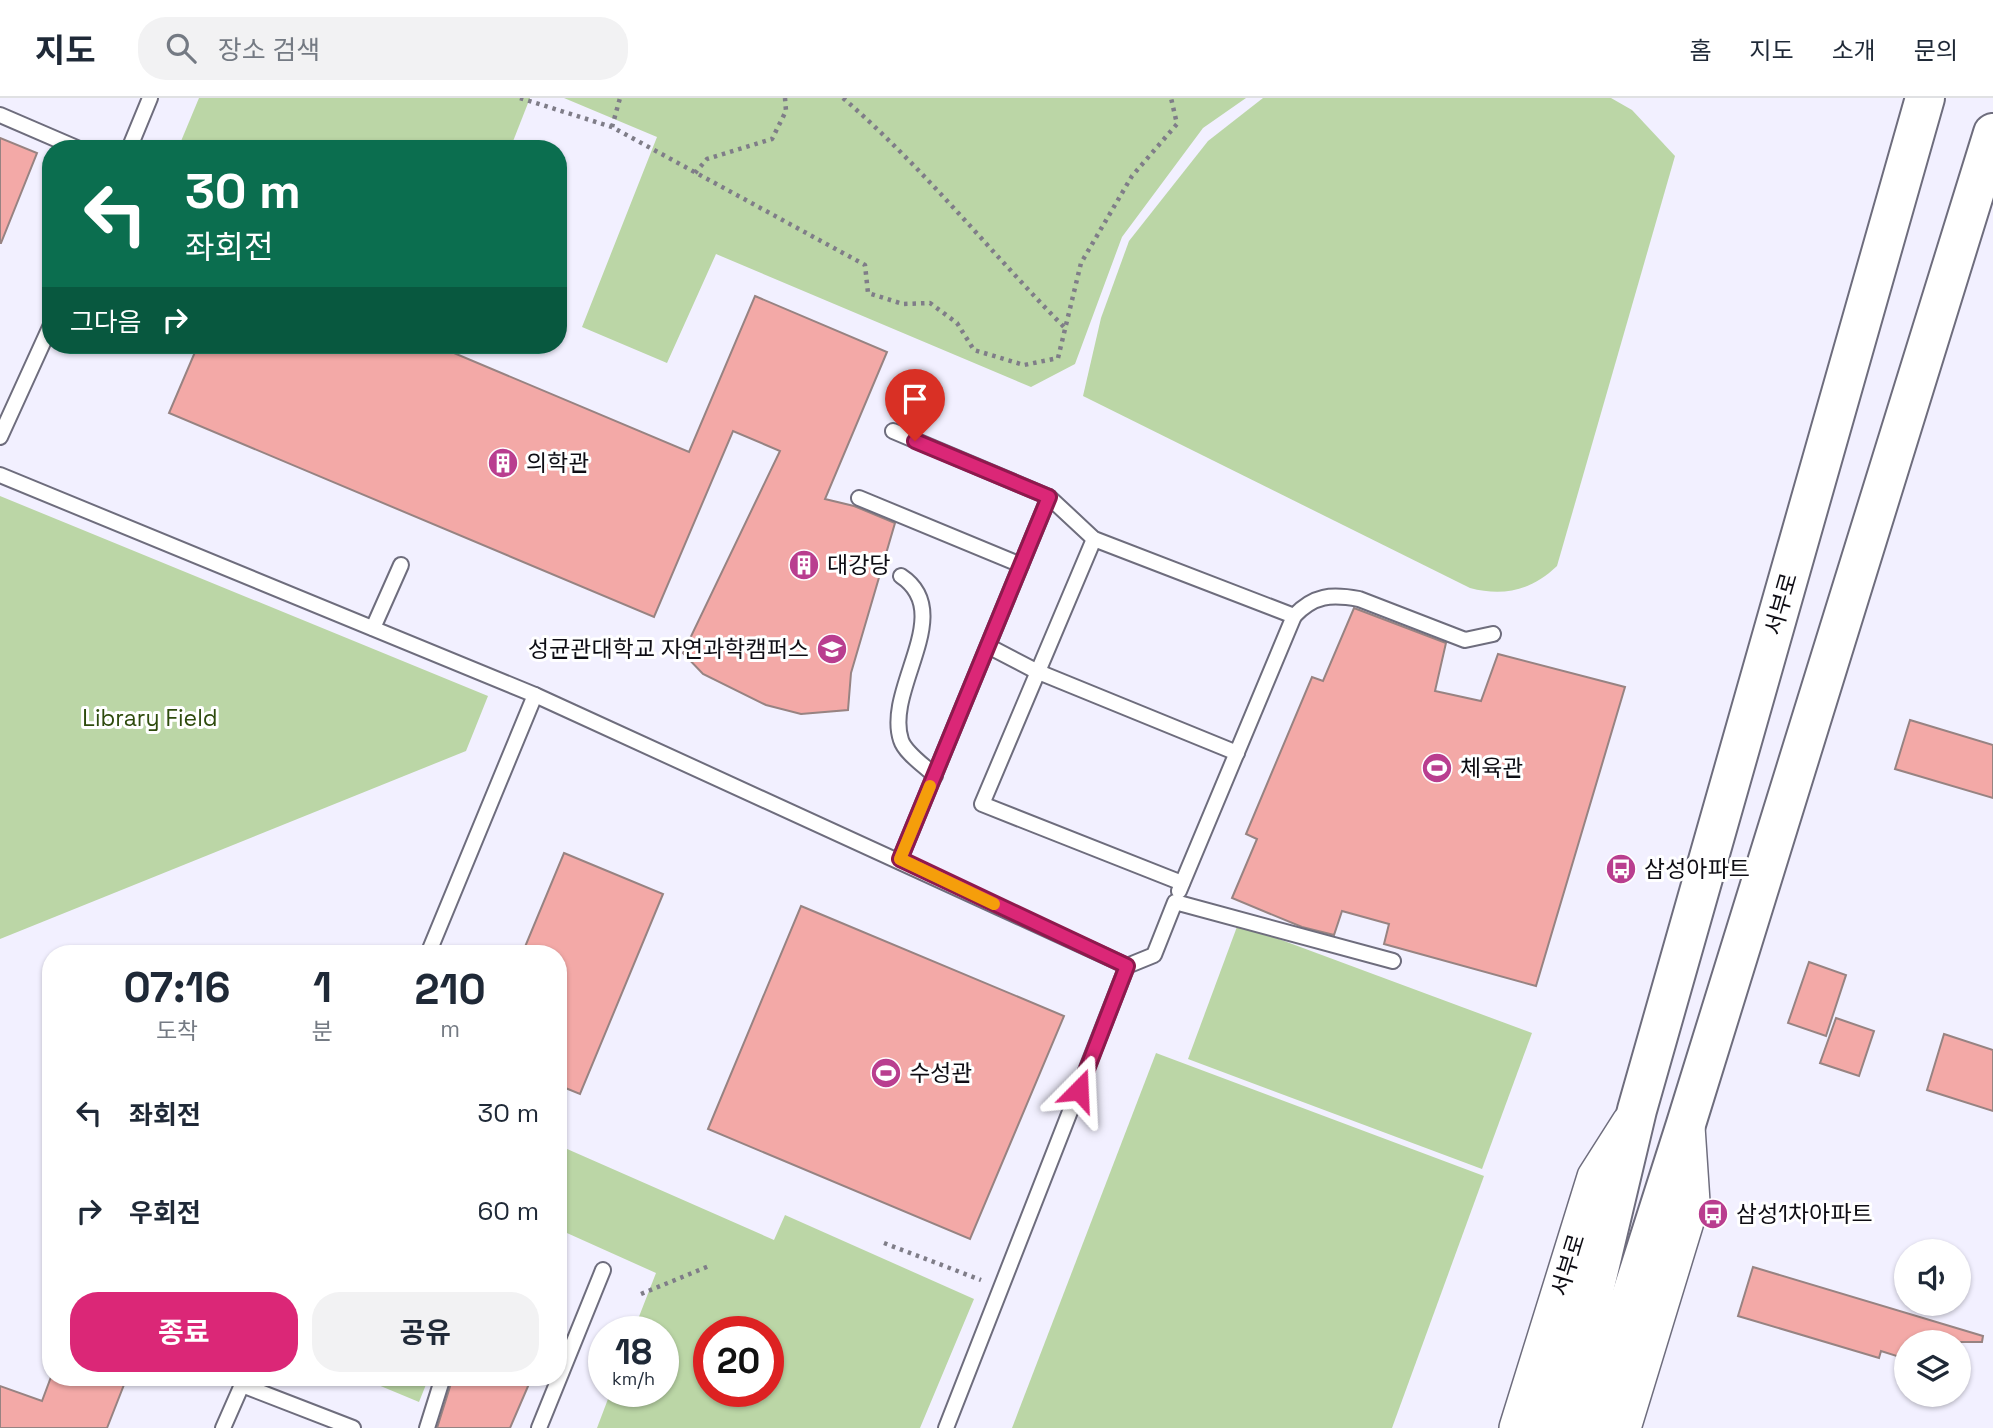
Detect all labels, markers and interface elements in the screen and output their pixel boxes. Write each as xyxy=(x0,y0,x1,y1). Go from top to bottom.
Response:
search box xyxy=(138,17,628,80)
icon: search xyxy=(162,29,200,67)
text: 지도 xyxy=(35,30,96,72)
text: 장소 검색 xyxy=(218,33,320,67)
text: 홈 xyxy=(1689,35,1711,66)
text: 지도 xyxy=(1749,35,1794,66)
text: 소개 xyxy=(1832,35,1876,66)
text: 문의 xyxy=(1914,35,1958,66)
text: 30 m xyxy=(185,160,301,222)
icon: left xyxy=(70,168,161,259)
text: 좌회전 xyxy=(185,227,273,267)
icon: right xyxy=(156,301,194,339)
text: 그다음 xyxy=(70,305,142,339)
pin xyxy=(885,369,945,441)
icon: arrive xyxy=(896,380,934,418)
building icon: 의학관 xyxy=(486,446,520,480)
place label: 의학관 xyxy=(526,448,589,478)
building icon: 대강당 xyxy=(787,548,821,582)
place label: 대강당 xyxy=(827,550,890,580)
street label: 서부로 xyxy=(1758,569,1804,639)
school or university icon: 성균관대학교 자연과학캠퍼스 xyxy=(815,632,849,666)
place label: 성균관대학교 자연과학캠퍼스 xyxy=(528,634,809,664)
park label: Library Field xyxy=(82,703,218,733)
sports icon: 체육관 xyxy=(1420,751,1454,785)
place label: 체육관 xyxy=(1460,753,1523,783)
bus stop icon: 삼성아파트 xyxy=(1604,852,1638,886)
place label: 삼성아파트 xyxy=(1644,854,1750,884)
text: 07:16 xyxy=(123,961,231,1014)
text: 1 xyxy=(313,961,332,1014)
text: 210 xyxy=(414,963,486,1016)
text: m xyxy=(440,1014,460,1044)
text: 도착 xyxy=(156,1016,198,1046)
text: 분 xyxy=(312,1016,333,1046)
position arrow xyxy=(1042,1053,1116,1127)
sports icon: 수성관 xyxy=(869,1056,903,1090)
place label: 수성관 xyxy=(909,1058,972,1088)
icon: left xyxy=(70,1094,108,1132)
text: 30 m xyxy=(478,1096,539,1130)
text: 좌회전 xyxy=(129,1098,201,1132)
icon: right xyxy=(70,1192,108,1230)
text: 60 m xyxy=(477,1194,539,1228)
text: 우회전 xyxy=(129,1196,201,1230)
bus stop icon: 삼성1차아파트 xyxy=(1696,1197,1730,1231)
place label: 삼성1차아파트 xyxy=(1736,1199,1873,1229)
street label: 서부로 xyxy=(1544,1230,1592,1300)
map controls xyxy=(1894,1239,1971,1407)
button: sound xyxy=(1894,1239,1971,1316)
button: 종료 xyxy=(70,1292,298,1372)
button: 공유 xyxy=(312,1292,539,1372)
speed limit sign: 20 xyxy=(693,1316,784,1407)
text: 18 xyxy=(615,1330,652,1374)
button: layers xyxy=(1894,1330,1971,1407)
text: km/h xyxy=(612,1367,655,1390)

